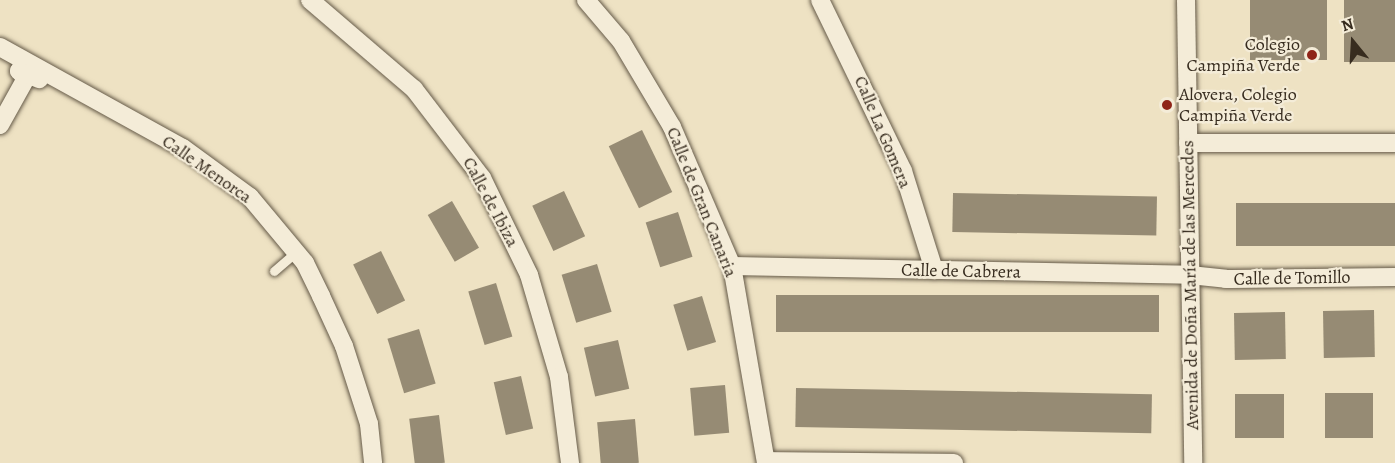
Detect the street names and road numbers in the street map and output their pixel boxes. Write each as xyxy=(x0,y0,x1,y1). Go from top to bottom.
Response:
street label: Calle La Gomera xyxy=(850,73,916,191)
street label: Calle de Gran Canaria xyxy=(662,124,742,280)
street label: Calle Menorca xyxy=(158,130,256,208)
street label: Avenida de Doña María de las Mercedes xyxy=(1177,140,1203,430)
street label: Calle de Ibiza xyxy=(458,153,524,251)
street label: Calle de Cabrera xyxy=(901,259,1021,283)
street label: Calle de Tomillo xyxy=(1233,266,1351,290)

